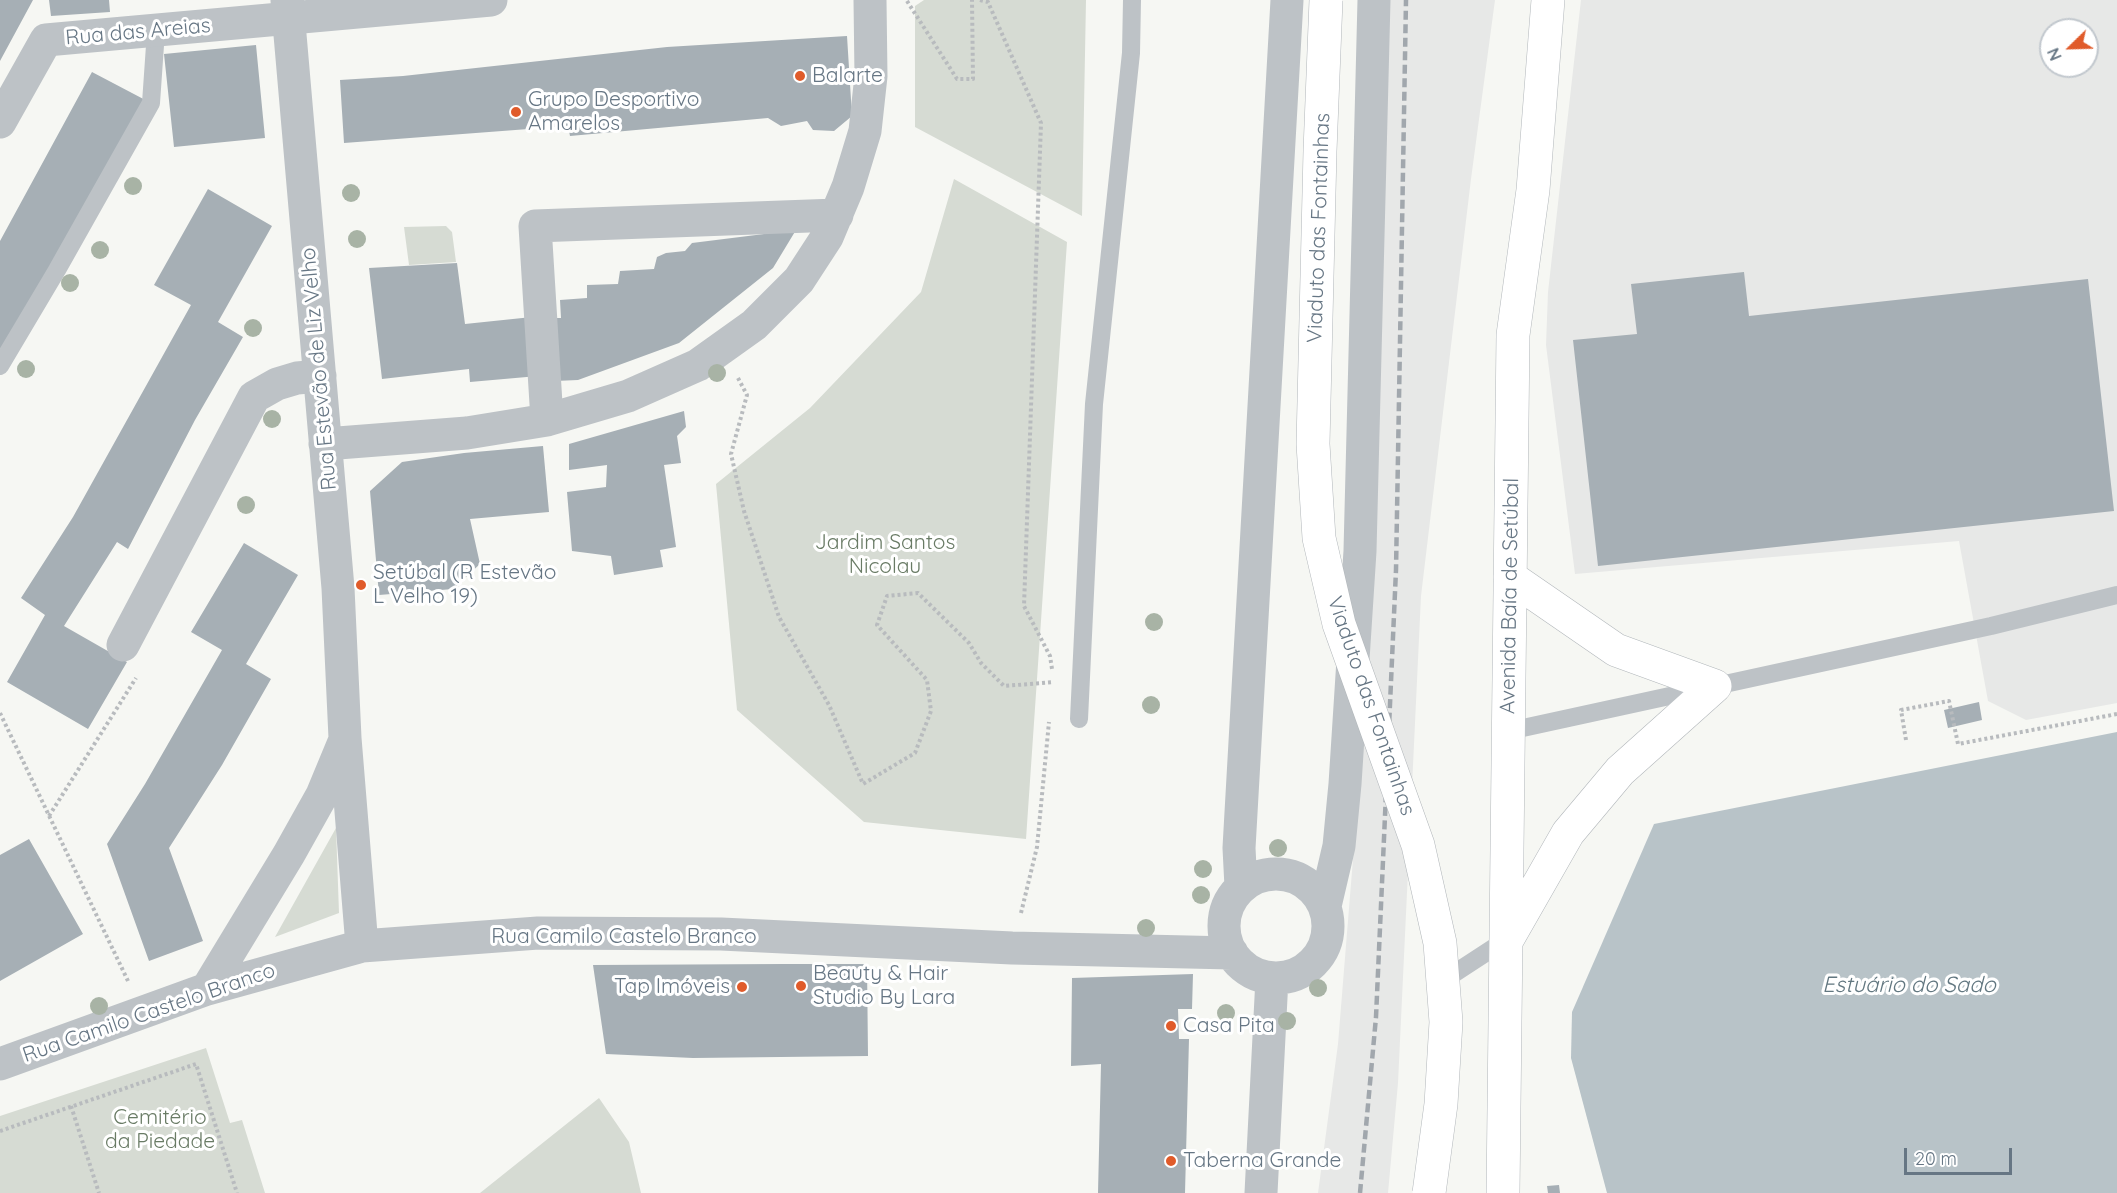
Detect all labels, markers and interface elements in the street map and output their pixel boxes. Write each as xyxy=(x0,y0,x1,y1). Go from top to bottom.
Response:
street label: Rua das Areias xyxy=(64,13,212,51)
north arrow xyxy=(2039,18,2099,78)
text: N xyxy=(2043,45,2066,64)
place label: Balarte xyxy=(812,63,883,89)
marker: Balarte xyxy=(793,69,807,83)
place label: Grupo Desportivo Amarelos xyxy=(528,87,700,137)
marker: Grupo Desportivo Amarelos xyxy=(509,105,523,119)
street label: Viaduto das Fontainhas xyxy=(1302,113,1336,343)
street label: Rua Estevão de Liz Velho xyxy=(296,247,342,491)
street label: Avenida Baía de Setúbal xyxy=(1495,478,1525,714)
park label: Jardim Santos Nicolau xyxy=(815,530,955,580)
place label: Setúbal (R Estevão L Velho 19) xyxy=(373,560,556,610)
marker: Setúbal (R Estevão L Velho 19) xyxy=(354,578,368,592)
street label: Viaduto das Fontainhas xyxy=(1322,593,1420,819)
street label: Rua Camilo Castelo Branco xyxy=(491,924,757,950)
street label: Rua Camilo Castelo Branco xyxy=(19,958,279,1068)
place label: Beauty & Hair Studio By Lara xyxy=(813,961,955,1011)
water label: Estuário do Sado xyxy=(1822,972,1996,998)
place label: Tap Imóveis xyxy=(614,974,730,1000)
marker: Beauty & Hair Studio By Lara xyxy=(794,979,808,993)
marker: Tap Imóveis xyxy=(735,980,749,994)
place label: Casa Pita xyxy=(1183,1013,1275,1039)
marker: Casa Pita xyxy=(1164,1019,1178,1033)
park label: Cemitério da Piedade xyxy=(105,1105,215,1155)
scale bar xyxy=(1907,1136,2015,1174)
text: 20 m xyxy=(1915,1147,1957,1170)
place label: Taberna Grande xyxy=(1183,1148,1341,1174)
marker: Taberna Grande xyxy=(1164,1154,1178,1168)

